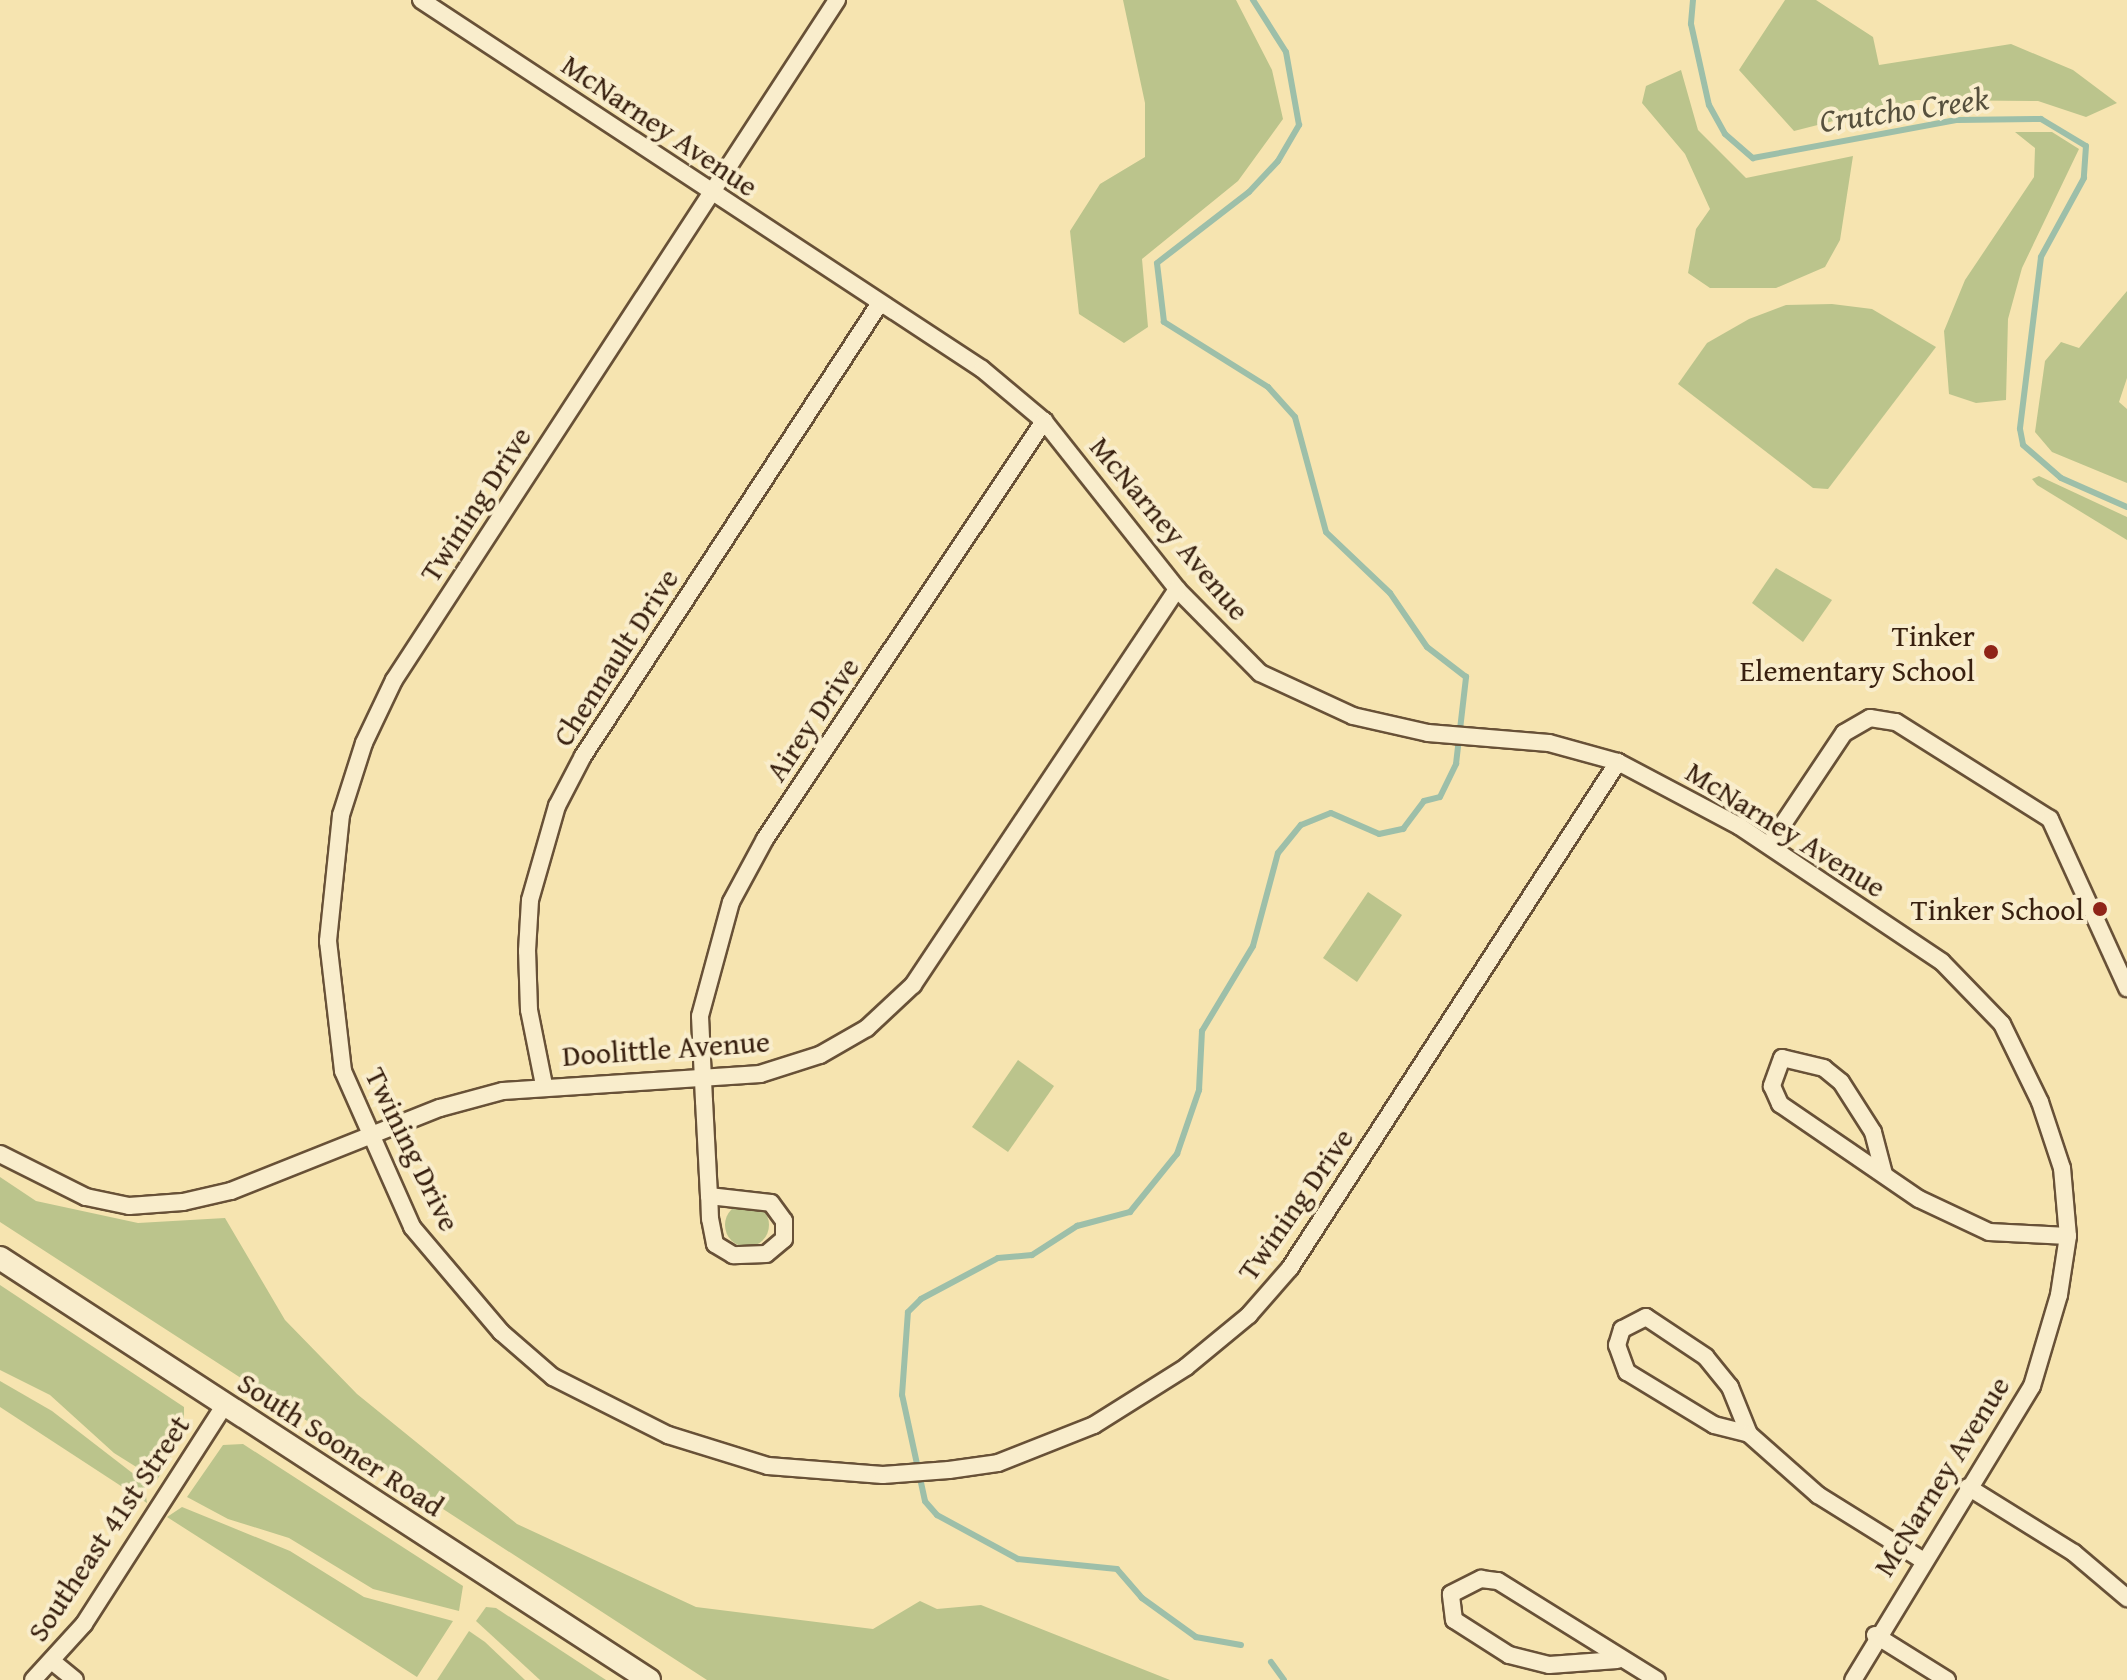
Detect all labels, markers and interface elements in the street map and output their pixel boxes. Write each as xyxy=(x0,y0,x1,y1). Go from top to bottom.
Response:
street label: McNarney Avenue xyxy=(555,46,765,204)
water label: Crutcho Creek xyxy=(1817,79,1991,141)
street label: Twining Drive xyxy=(412,420,538,588)
street label: McNarney Avenue xyxy=(1083,429,1257,627)
street label: Chennault Drive xyxy=(544,562,686,752)
place label: Tinker Elementary School xyxy=(1740,617,1975,688)
marker: Tinker Elementary School xyxy=(1982,643,2000,661)
street label: Airey Drive xyxy=(758,650,866,788)
street label: McNarney Avenue xyxy=(1679,753,1893,905)
place label: Tinker School xyxy=(1911,891,2084,927)
marker: Tinker School xyxy=(2091,900,2109,918)
street label: Doolittle Avenue xyxy=(561,1023,771,1073)
street label: Twining Drive xyxy=(358,1061,468,1237)
street label: Twining Drive xyxy=(1229,1121,1361,1287)
street label: South Sooner Road xyxy=(231,1364,451,1524)
street label: McNarney Avenue xyxy=(1865,1369,2017,1583)
street label: Southeast 41st Street xyxy=(19,1408,197,1648)

